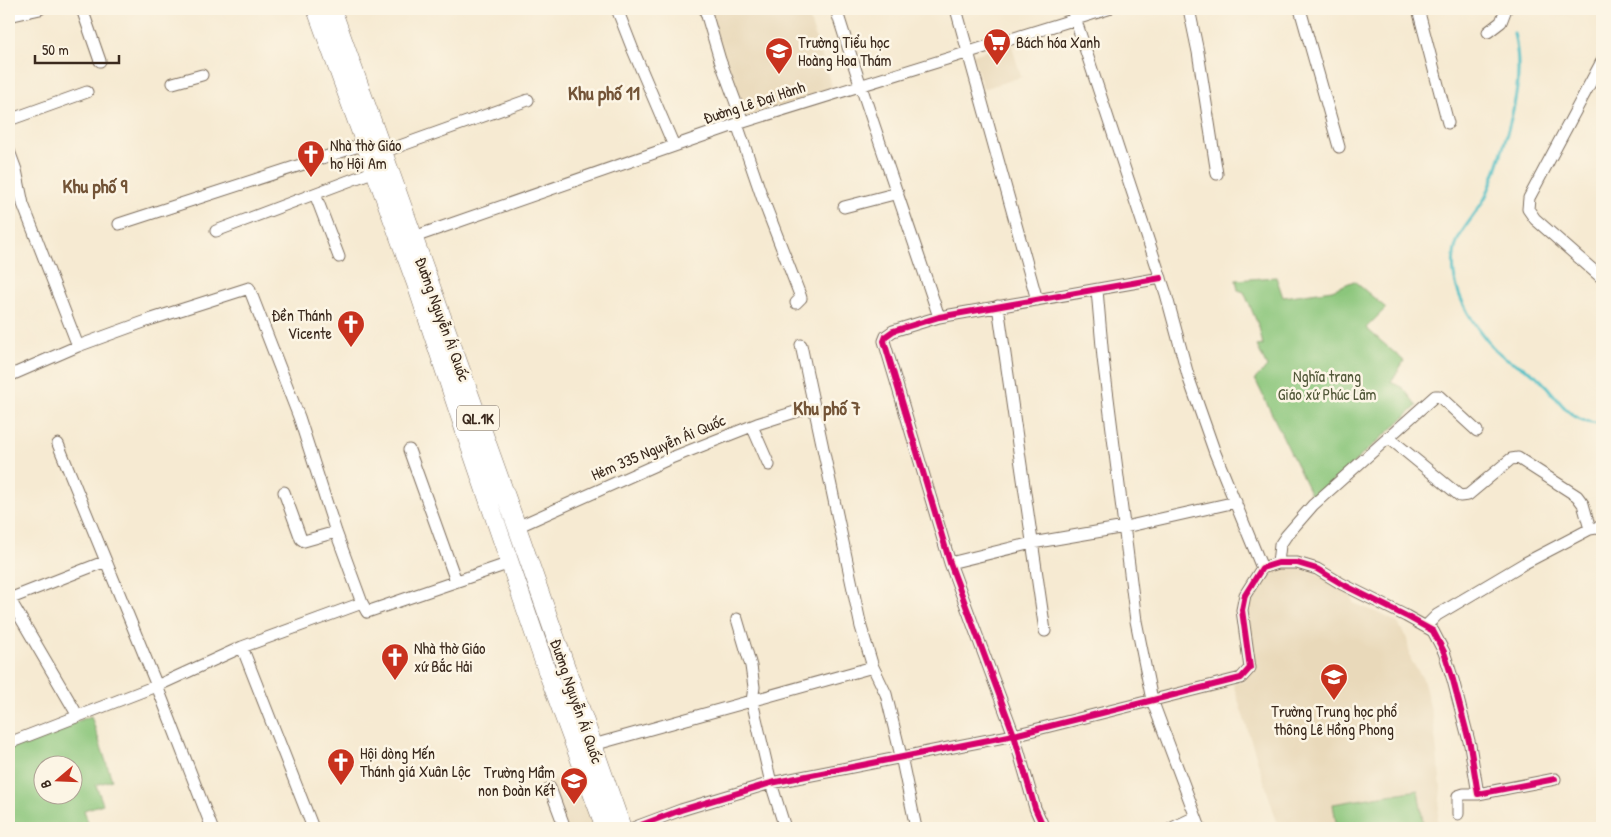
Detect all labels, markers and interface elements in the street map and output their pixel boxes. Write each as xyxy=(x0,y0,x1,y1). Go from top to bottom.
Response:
supermarket icon: Bách hóa Xanh xyxy=(982,27,1012,66)
place label: Trường Tiểu học Hoàng Hoa Thám xyxy=(798,31,892,71)
place label: Bách hóa Xanh xyxy=(1016,31,1100,53)
scale bar xyxy=(35,32,119,64)
school or university icon: Trường Tiểu học Hoàng Hoa Thám xyxy=(764,36,794,75)
text: 50 m xyxy=(42,39,69,60)
street label: Đường Lê Đại Hành xyxy=(700,75,808,129)
district label: Khu phố 11 xyxy=(568,80,640,107)
place label: Nhà thờ Giáo họ Hội Am xyxy=(330,134,402,174)
church icon: Nhà thờ Giáo họ Hội Am xyxy=(296,139,326,178)
district label: Khu phố 9 xyxy=(63,173,128,200)
street label: Đường Nguyễn Ái Quốc xyxy=(410,254,476,385)
place label: Đền Thánh Vicente xyxy=(271,304,333,344)
church icon: Đền Thánh Vicente xyxy=(336,309,366,348)
park label: Nghĩa trang Giáo xứ Phúc Lâm xyxy=(1278,365,1376,405)
district label: Khu phố 7 xyxy=(793,395,861,422)
road number: QL.1K xyxy=(457,406,499,430)
street label: Hẻm 335 Nguyễn Ái Quốc xyxy=(587,408,729,485)
street label: Đường Nguyễn Ái Quốc xyxy=(545,636,609,767)
place label: Nhà thờ Giáo xứ Bắc Hải xyxy=(414,637,486,677)
church icon: Nhà thờ Giáo xứ Bắc Hải xyxy=(380,642,410,681)
school or university icon: Trường Trung học phổ thông Lê Hồng Phong xyxy=(1319,662,1349,701)
place label: Trường Trung học phổ thông Lê Hồng Phong xyxy=(1271,700,1397,740)
place label: Hội dòng Mến Thánh giá Xuân Lộc xyxy=(360,742,471,782)
church icon: Hội dòng Mến Thánh giá Xuân Lộc xyxy=(326,747,356,786)
north arrow xyxy=(32,754,82,804)
place label: Trường Mầm non Đoàn Kết xyxy=(478,761,555,801)
school or university icon: Trường Mầm non Đoàn Kết xyxy=(559,766,589,805)
text: B xyxy=(35,778,55,791)

